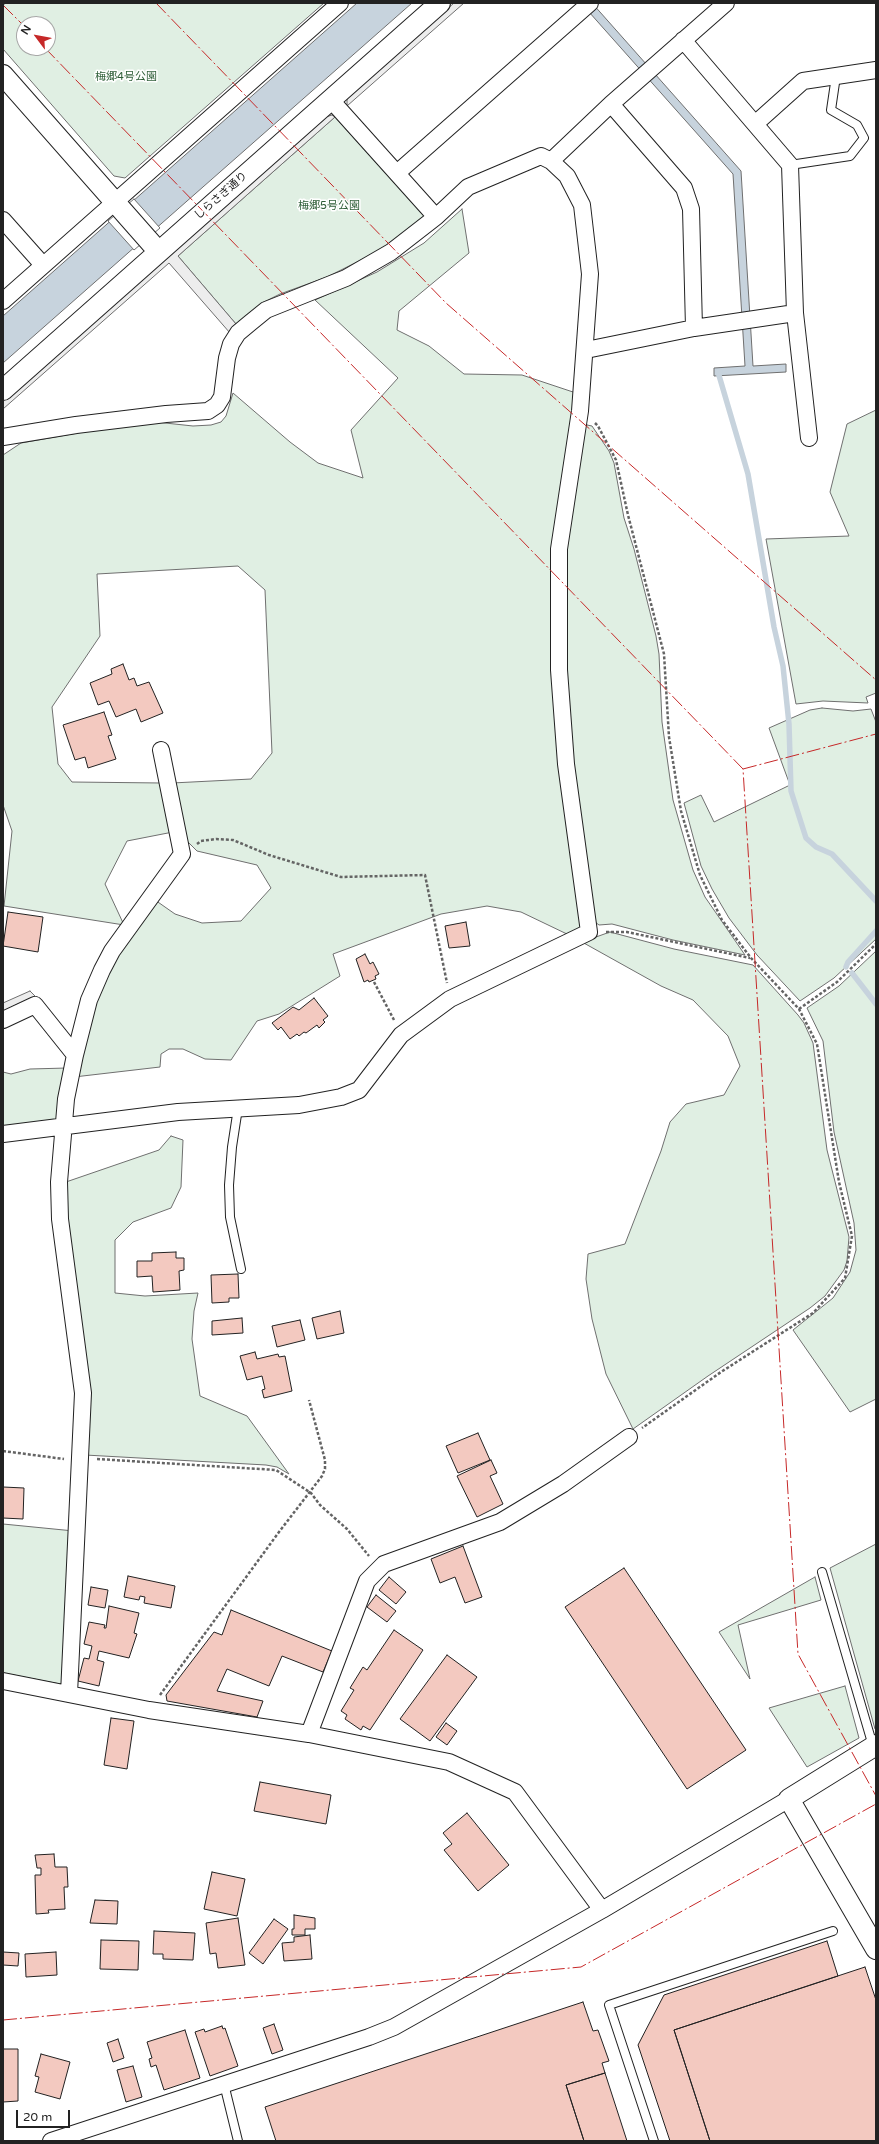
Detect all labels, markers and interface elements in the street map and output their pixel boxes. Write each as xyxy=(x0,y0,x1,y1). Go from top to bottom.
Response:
north arrow xyxy=(16,16,56,56)
text: N xyxy=(18,23,34,37)
park label: 梅郷4号公園 xyxy=(95,70,157,84)
street label: しらさぎ通り xyxy=(192,169,250,223)
park label: 梅郷5号公園 xyxy=(298,199,360,213)
scale bar xyxy=(18,2102,72,2128)
text: 20 m xyxy=(23,2110,52,2124)

